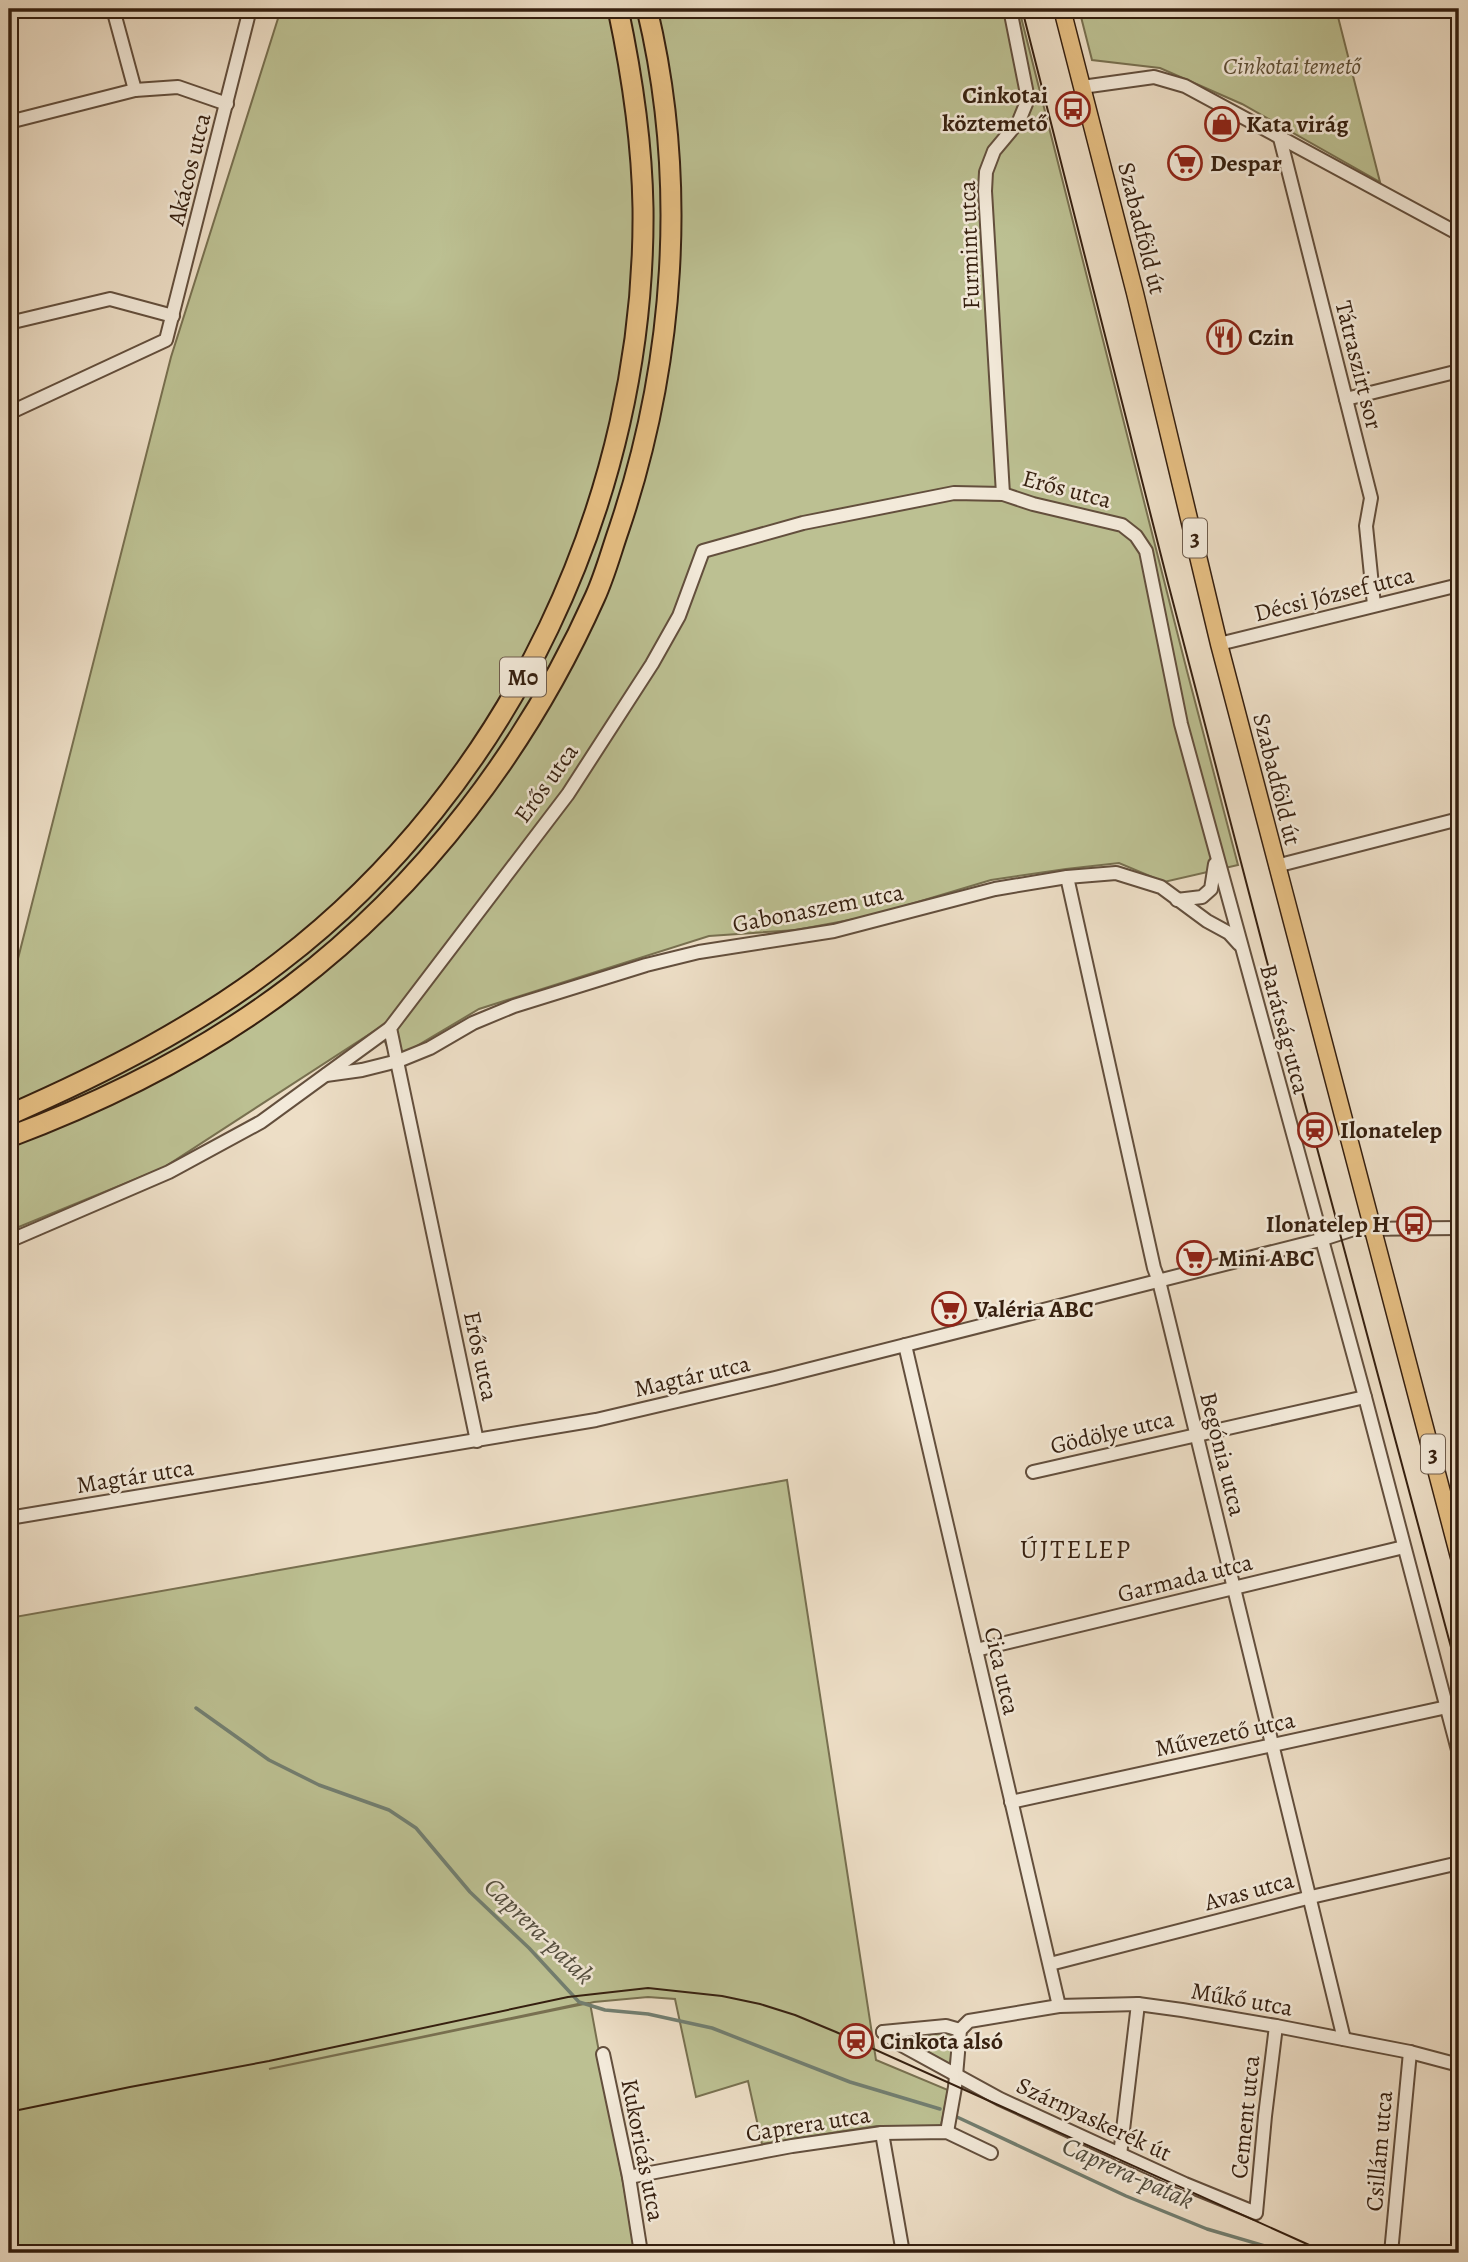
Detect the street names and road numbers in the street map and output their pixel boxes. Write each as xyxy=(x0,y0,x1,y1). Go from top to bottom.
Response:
street label: Akácos utca xyxy=(159,109,219,229)
street label: Szabadföld út xyxy=(1110,159,1174,297)
street label: Furmint utca xyxy=(951,179,987,310)
street label: Tátraszirt sor xyxy=(1328,297,1390,433)
street label: Erős utca xyxy=(1019,462,1116,516)
road number: 3 xyxy=(1183,518,1207,558)
street label: Décsi József utca xyxy=(1251,558,1418,629)
road number: M0 xyxy=(500,657,546,696)
street label: Szabadföld út xyxy=(1245,710,1309,848)
street label: Erős utca xyxy=(506,736,586,829)
street label: Gabonaszem utca xyxy=(730,876,907,940)
street label: Barátság utca xyxy=(1252,961,1318,1098)
street label: Erős utca xyxy=(456,1308,506,1405)
street label: Magtár utca xyxy=(631,1347,754,1405)
street label: Begónia utca xyxy=(1192,1389,1254,1520)
street label: Gödölye utca xyxy=(1047,1402,1178,1462)
road number: 3 xyxy=(1421,1434,1445,1474)
street label: Magtár utca xyxy=(74,1451,197,1501)
street label: Garmada utca xyxy=(1114,1546,1257,1610)
street label: Cica utca xyxy=(976,1624,1028,1719)
street label: Művezető utca xyxy=(1152,1703,1299,1764)
street label: Avas utca xyxy=(1200,1864,1298,1919)
street label: Műkő utca xyxy=(1188,1974,1296,2024)
street label: Cement utca xyxy=(1223,2053,1267,2180)
street label: Szárnyaskerék út xyxy=(1011,2069,1177,2169)
street label: Kukoricás utca xyxy=(614,2076,673,2225)
street label: Csillám utca xyxy=(1358,2088,1400,2213)
street label: Caprera utca xyxy=(744,2098,873,2150)

